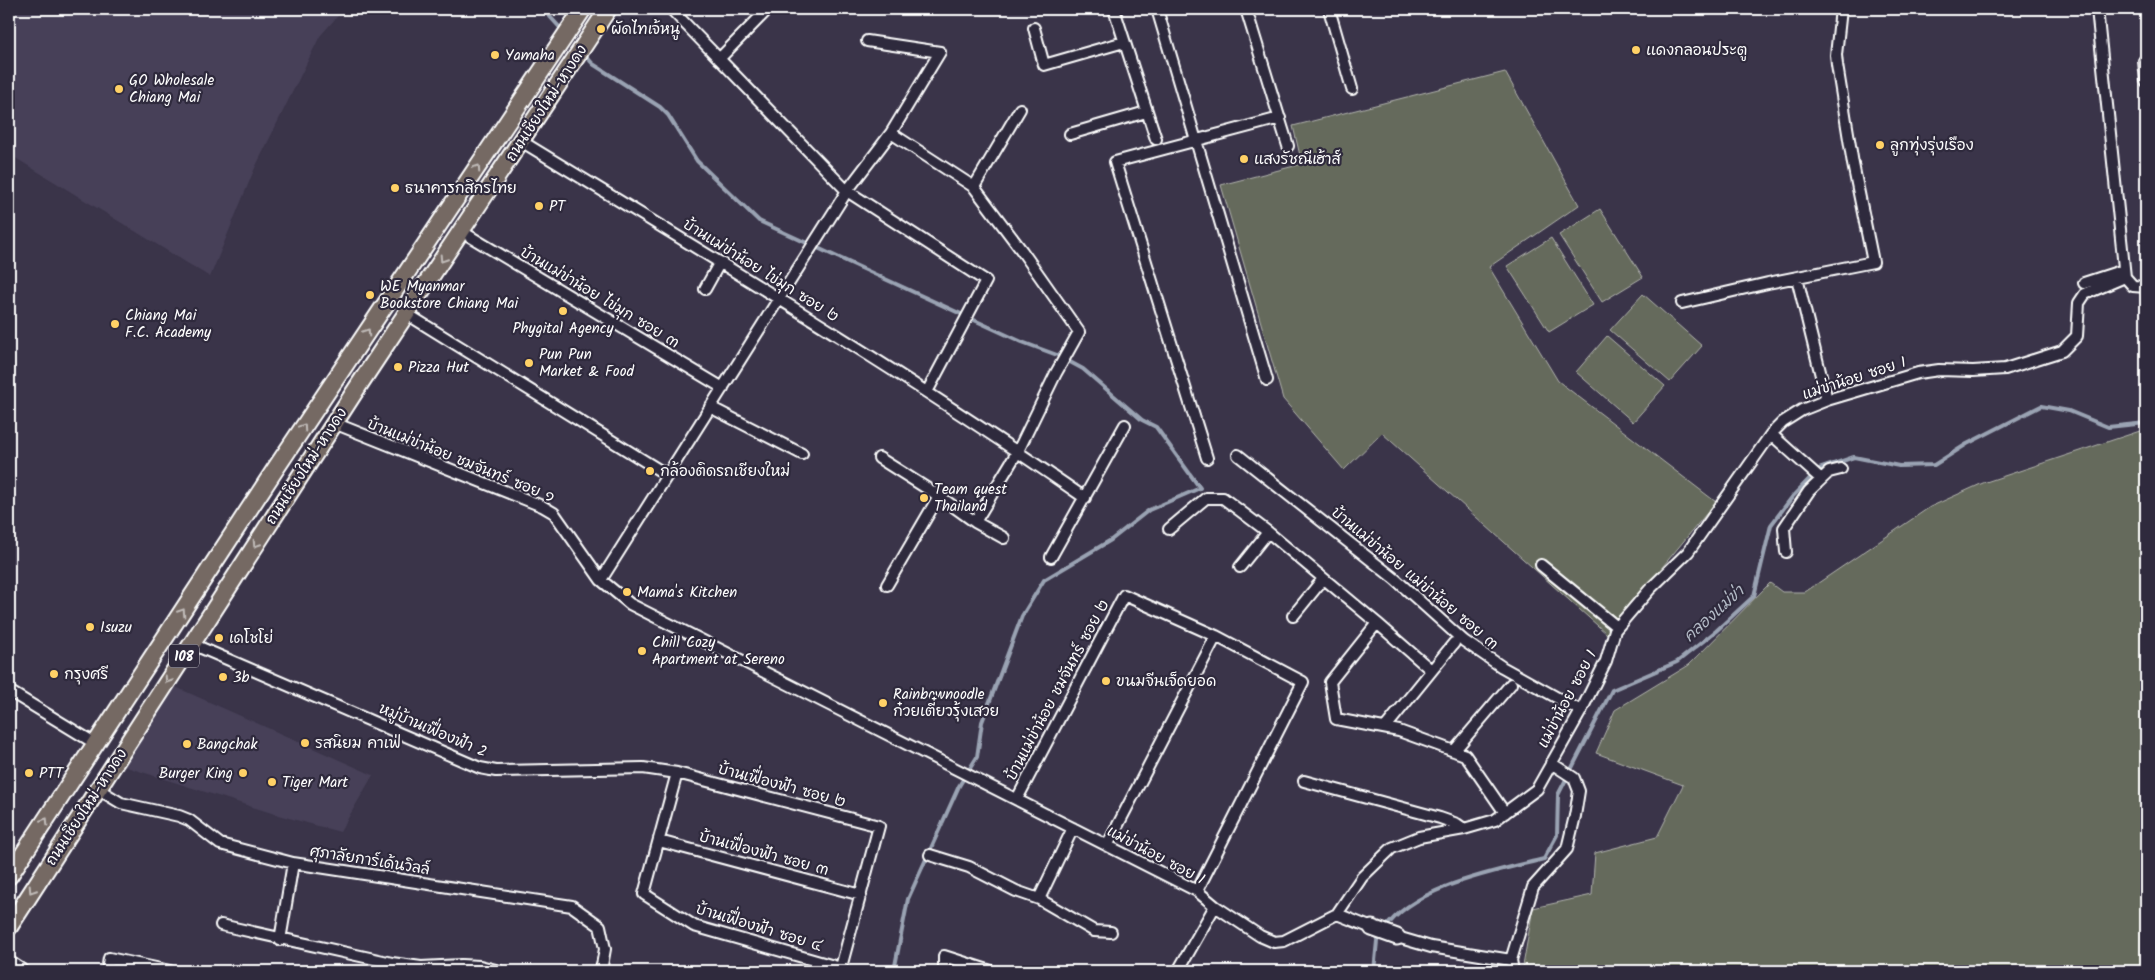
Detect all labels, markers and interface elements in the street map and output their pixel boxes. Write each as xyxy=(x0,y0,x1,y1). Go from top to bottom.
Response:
place label: ผัดไทเจ้หนู xyxy=(611,18,680,42)
marker: ผัดไทเจ้หนู xyxy=(595,23,607,35)
place label: แดงกลอนประตู xyxy=(1646,39,1747,63)
street label: ถนนเชียงใหม่-หางดง xyxy=(500,40,594,167)
place label: Yamaha xyxy=(505,44,555,68)
marker: แดงกลอนประตู xyxy=(1630,44,1642,56)
marker: Yamaha xyxy=(489,49,501,61)
place label: GO Wholesale Chiang Mai xyxy=(129,69,214,110)
marker: GO Wholesale Chiang Mai xyxy=(113,83,125,95)
place label: ลูกทุ่งรุ่งเรือง xyxy=(1890,134,1974,158)
marker: ลูกทุ่งรุ่งเรือง xyxy=(1874,139,1886,151)
place label: แสงรัชณีเฮ้าส์ xyxy=(1254,148,1342,172)
marker: แสงรัชณีเฮ้าส์ xyxy=(1238,153,1250,165)
one-way arrow xyxy=(471,164,480,174)
place label: ธนาคารกสิกรไทย xyxy=(405,177,517,201)
marker: ธนาคารกสิกรไทย xyxy=(389,182,401,194)
place label: PT xyxy=(549,195,567,219)
marker: PT xyxy=(533,200,545,212)
street label: บ้านแม่ข่าน้อย ไข่มุก ซอย ๒ xyxy=(678,213,843,329)
street label: บ้านแม่ข่าน้อย ไข่มุก ซอย ๓ xyxy=(515,241,684,355)
one-way arrow xyxy=(439,254,449,263)
place label: WE Myanmar Bookstore Chiang Mai xyxy=(380,275,520,316)
marker: WE Myanmar Bookstore Chiang Mai xyxy=(364,289,376,301)
place label: Chiang Mai F.C. Academy xyxy=(125,304,212,345)
marker: Phygital Agency xyxy=(557,305,569,317)
place label: Phygital Agency xyxy=(512,317,615,341)
marker: Chiang Mai F.C. Academy xyxy=(109,318,121,330)
one-way arrow xyxy=(361,329,370,338)
place label: Pun Pun Market & Food xyxy=(539,343,634,384)
street label: แม่ข่าน้อย ซอย 1 xyxy=(1799,351,1910,407)
place label: Pizza Hut xyxy=(408,356,469,380)
marker: Pun Pun Market & Food xyxy=(523,357,535,369)
marker: Pizza Hut xyxy=(392,361,404,373)
street label: ถนนเชียงใหม่-หางดง xyxy=(260,403,354,530)
street label: บ้านแม่ข่าน้อย ชมจันทร์ ซอย ๑ xyxy=(363,412,558,510)
one-way arrow xyxy=(297,424,306,433)
place label: กล้องติดรถเชียงใหม่ xyxy=(660,460,790,484)
marker: กล้องติดรถเชียงใหม่ xyxy=(644,465,656,477)
place label: Team quest Thailand xyxy=(934,478,1007,519)
marker: Team quest Thailand xyxy=(918,492,930,504)
street label: บ้านแม่ข่าน้อย แม่ข่าน้อย ซอย ๓ xyxy=(1325,501,1503,656)
one-way arrow xyxy=(253,538,263,547)
water label: คลองแม่ข่า xyxy=(1678,579,1751,648)
place label: Mama's Kitchen xyxy=(637,581,737,605)
marker: Mama's Kitchen xyxy=(621,586,633,598)
street label: บ้านแม่ข่าน้อย ชมจันทร์ ซอย ๒ xyxy=(1000,596,1116,785)
one-way arrow xyxy=(176,608,185,618)
place label: Isuzu xyxy=(100,616,132,640)
marker: Isuzu xyxy=(84,621,96,633)
place label: เดโชโย่ xyxy=(229,627,273,651)
place label: Chill Cozy Apartment at Sereno xyxy=(652,631,785,672)
marker: เดโชโย่ xyxy=(213,632,225,644)
road number: 108 xyxy=(169,644,199,668)
marker: Chill Cozy Apartment at Sereno xyxy=(636,645,648,657)
street label: แม่ข่าน้อย ซอย 1 xyxy=(1532,646,1604,753)
place label: กรุงศรี xyxy=(64,663,109,687)
place label: 3b xyxy=(233,666,250,690)
marker: กรุงศรี xyxy=(48,668,60,680)
place label: ขนมจีนเจ็ดยอด xyxy=(1116,670,1216,694)
marker: 3b xyxy=(217,671,229,683)
one-way arrow xyxy=(165,674,174,684)
marker: ขนมจีนเจ็ดยอด xyxy=(1100,675,1112,687)
place label: Rainbownoodle ก๋วยเตี๋ยวรุ้งเสวย xyxy=(893,683,999,724)
street label: หมู่บ้านเฟื่องฟ้า 2 xyxy=(375,695,492,765)
marker: Rainbownoodle ก๋วยเตี๋ยวรุ้งเสวย xyxy=(877,697,889,709)
place label: รสนิยม คาเฟ่ xyxy=(315,732,401,756)
place label: Bangchak xyxy=(197,733,258,757)
marker: รสนิยม คาเฟ่ xyxy=(299,737,311,749)
marker: Bangchak xyxy=(181,738,193,750)
street label: ถนนเชียงใหม่-หางดง xyxy=(40,744,134,871)
street label: บ้านเฟื่องฟ้า ซอย ๒ xyxy=(715,755,849,815)
place label: PTT xyxy=(39,762,65,786)
place label: Burger King xyxy=(159,762,233,786)
marker: PTT xyxy=(23,767,35,779)
marker: Burger King xyxy=(237,767,249,779)
place label: Tiger Mart xyxy=(282,771,348,795)
marker: Tiger Mart xyxy=(266,776,278,788)
one-way arrow xyxy=(39,817,48,827)
street label: แม่ข่าน้อย ซอย 1 xyxy=(1102,820,1209,892)
street label: บ้านเฟื่องฟ้า ซอย ๓ xyxy=(696,822,832,883)
street label: ศุภาลัยการ์เด้นวิลล์ xyxy=(308,840,432,882)
one-way arrow xyxy=(29,885,39,894)
street label: บ้านเฟื่องฟ้า ซอย ๔ xyxy=(693,895,826,959)

